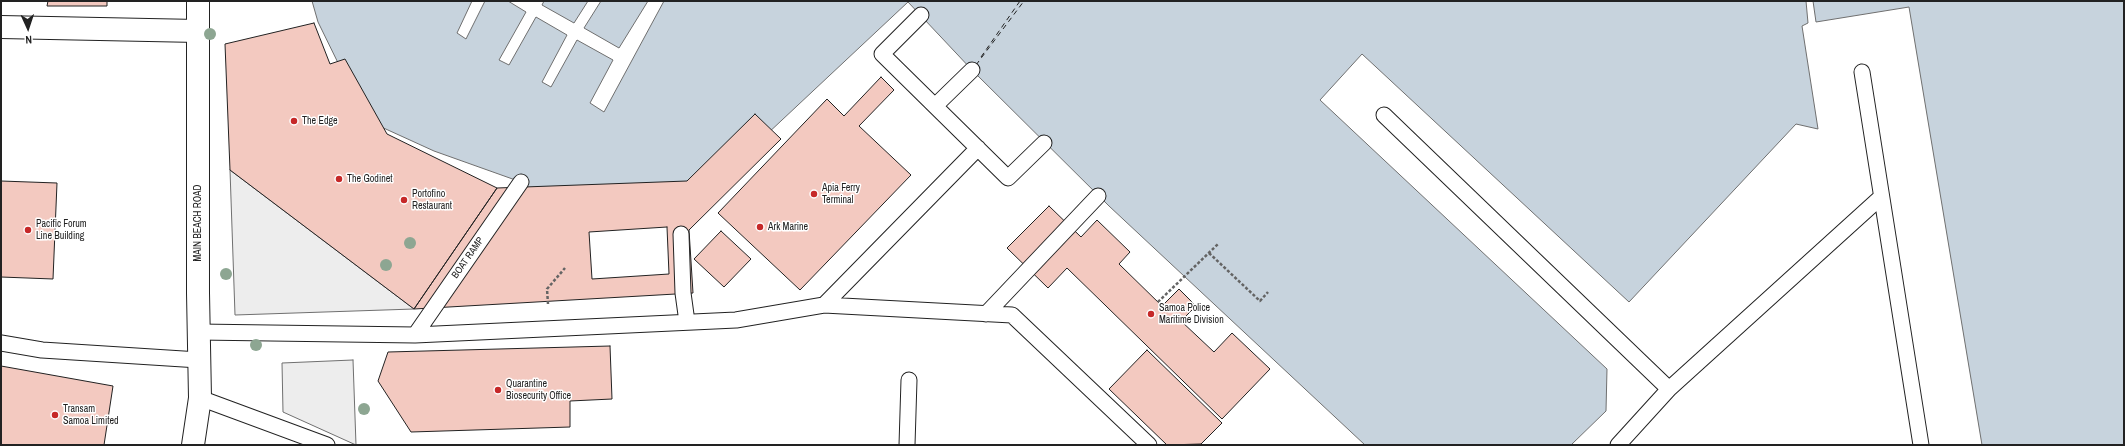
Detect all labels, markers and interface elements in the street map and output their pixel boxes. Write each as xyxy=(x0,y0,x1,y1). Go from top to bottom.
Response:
north arrow xyxy=(8,8,48,48)
text: N xyxy=(25,33,32,47)
place label: The Edge xyxy=(302,115,338,127)
marker: The Edge xyxy=(289,116,299,126)
place label: The Godinet xyxy=(347,173,393,185)
marker: The Godinet xyxy=(334,174,344,184)
place label: Apia Ferry Terminal xyxy=(822,182,860,206)
street label: MAIN BEACH ROAD xyxy=(192,185,204,261)
place label: Portofino Restaurant xyxy=(412,188,452,212)
marker: Apia Ferry Terminal xyxy=(809,189,819,199)
marker: Portofino Restaurant xyxy=(399,195,409,205)
place label: Pacific Forum Line Building xyxy=(36,218,87,242)
place label: Ark Marine xyxy=(768,221,808,233)
marker: Ark Marine xyxy=(755,222,765,232)
marker: Pacific Forum Line Building xyxy=(23,225,33,235)
street label: BOAT RAMP xyxy=(449,235,487,281)
place label: Samoa Police Maritime Division xyxy=(1159,302,1224,326)
marker: Samoa Police Maritime Division xyxy=(1146,309,1156,319)
place label: Quarantine Biosecurity Office xyxy=(506,378,571,402)
marker: Quarantine Biosecurity Office xyxy=(493,385,503,395)
place label: Transam Samoa Limited xyxy=(63,403,119,426)
marker: Transam Samoa Limited xyxy=(50,410,60,420)

